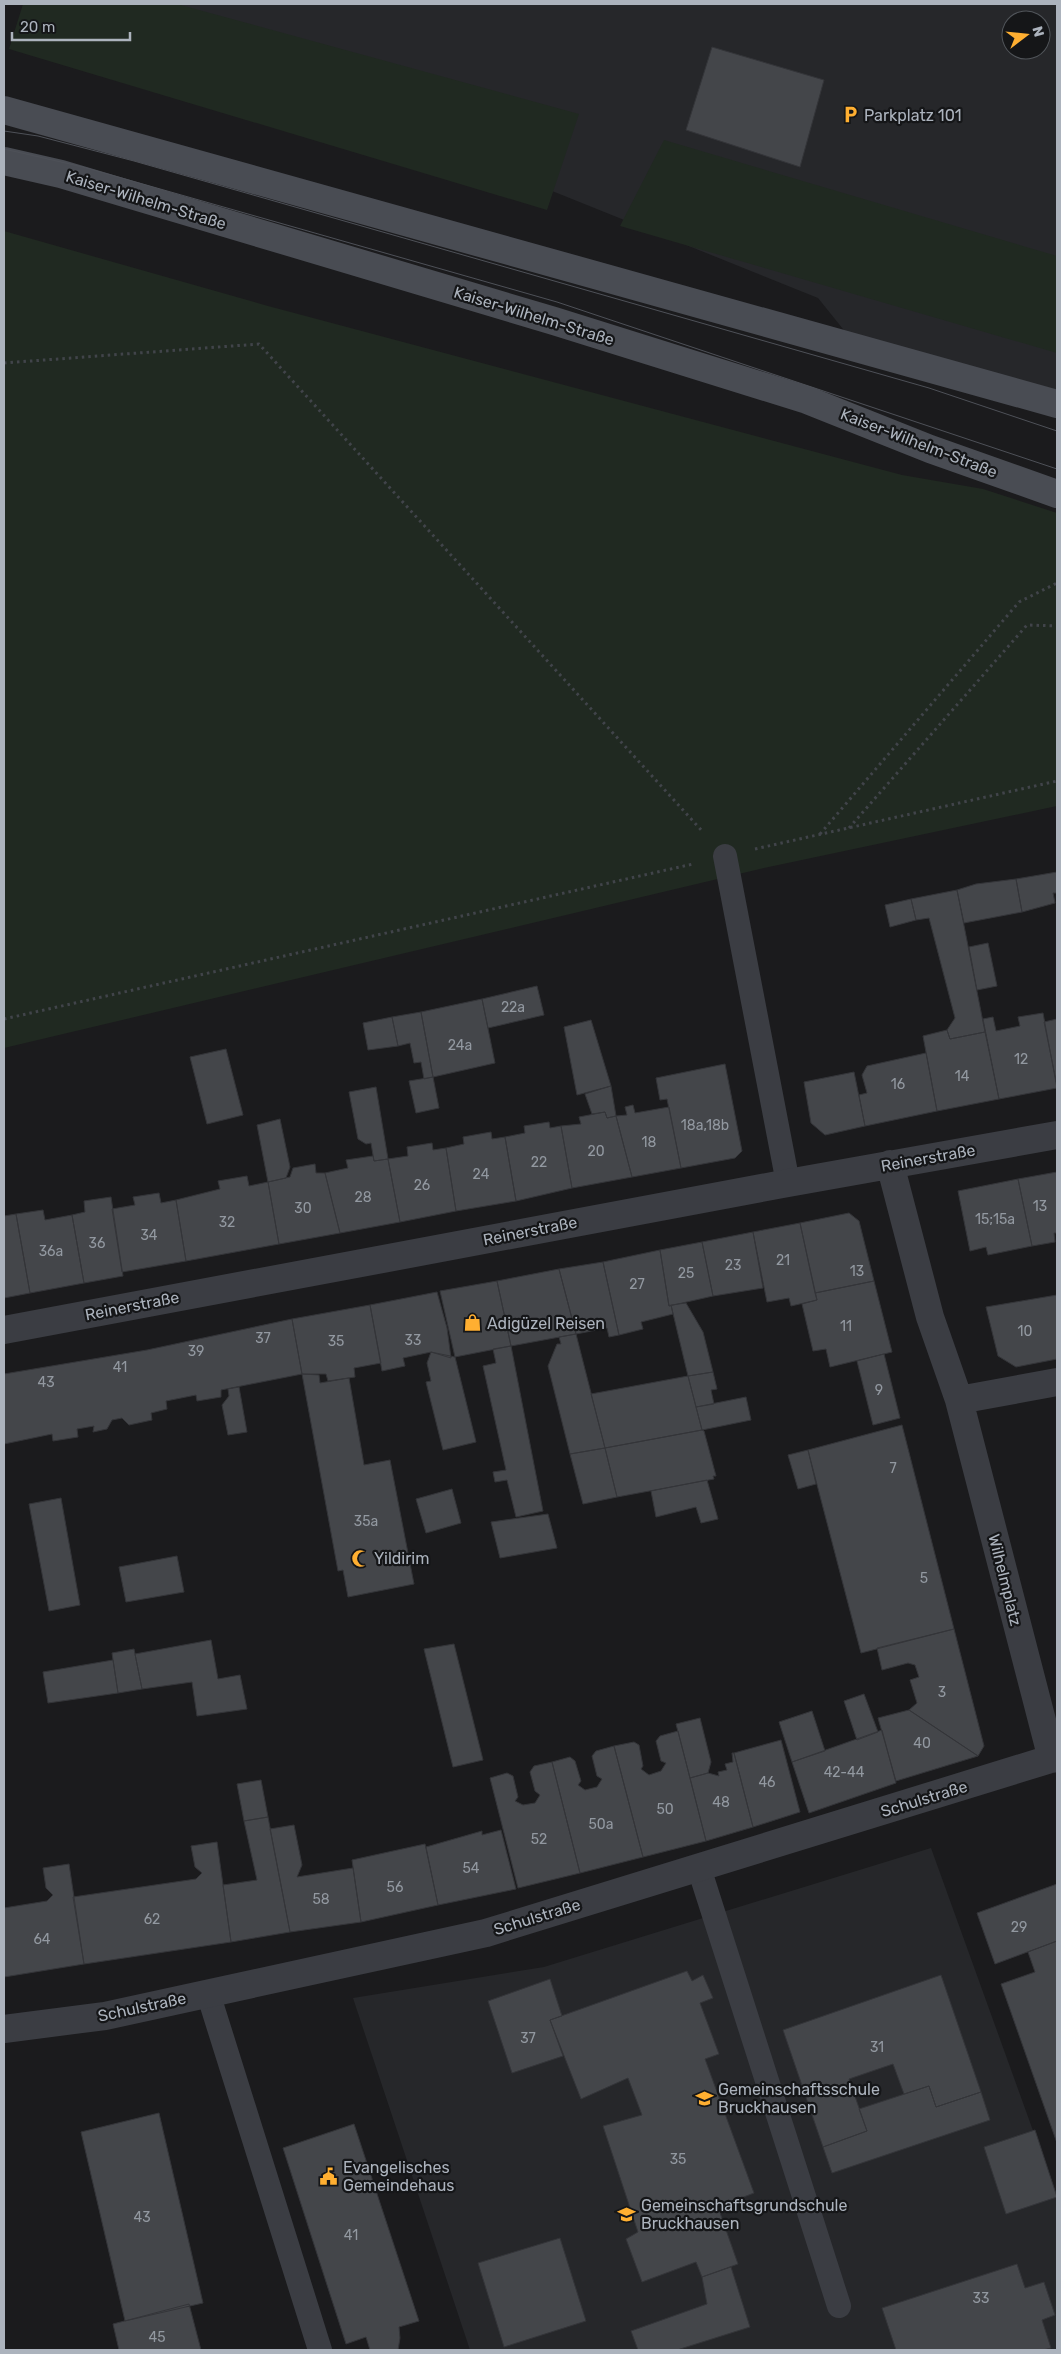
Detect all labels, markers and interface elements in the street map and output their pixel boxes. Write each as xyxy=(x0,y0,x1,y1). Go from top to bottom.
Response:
scale bar xyxy=(12,10,130,42)
north arrow xyxy=(1001,10,1051,60)
text: 20 m xyxy=(20,18,55,36)
text: N xyxy=(1028,24,1048,39)
parking icon: Parkplatz 101 xyxy=(840,105,860,125)
place label: Parkplatz 101 xyxy=(864,106,962,125)
street label: Kaiser-Wilhelm-Straße xyxy=(64,167,228,233)
street label: Kaiser-Wilhelm-Straße xyxy=(452,283,616,349)
street label: Kaiser-Wilhelm-Straße xyxy=(838,404,1000,482)
house number: 22a xyxy=(501,999,525,1016)
house number: 24a xyxy=(448,1037,472,1054)
house number: 12 xyxy=(1014,1051,1028,1068)
house number: 14 xyxy=(955,1068,970,1085)
house number: 16 xyxy=(891,1076,905,1093)
house number: 18a,18b xyxy=(681,1117,729,1134)
house number: 18 xyxy=(642,1134,657,1151)
street label: Reinerstraße xyxy=(879,1140,977,1176)
house number: 20 xyxy=(587,1143,605,1160)
house number: 22 xyxy=(531,1154,547,1171)
house number: 24 xyxy=(473,1166,490,1183)
house number: 26 xyxy=(414,1177,430,1194)
house number: 28 xyxy=(354,1189,372,1206)
house number: 13 xyxy=(1033,1198,1047,1215)
house number: 30 xyxy=(294,1200,312,1217)
house number: 15;15a xyxy=(975,1211,1015,1228)
street label: Reinerstraße xyxy=(481,1213,579,1249)
house number: 32 xyxy=(219,1214,235,1231)
house number: 34 xyxy=(140,1227,158,1244)
house number: 36 xyxy=(89,1235,105,1252)
house number: 36a xyxy=(39,1243,63,1260)
house number: 21 xyxy=(776,1252,790,1269)
house number: 23 xyxy=(725,1257,741,1274)
house number: 13 xyxy=(850,1263,864,1280)
house number: 25 xyxy=(678,1265,694,1282)
house number: 27 xyxy=(629,1276,645,1293)
street label: Reinerstraße xyxy=(83,1288,181,1324)
shop icon: Adigüzel Reisen xyxy=(463,1313,483,1333)
place label: Adigüzel Reisen xyxy=(487,1314,605,1333)
house number: 11 xyxy=(840,1318,852,1335)
house number: 10 xyxy=(1018,1323,1033,1340)
house number: 37 xyxy=(255,1330,271,1347)
house number: 33 xyxy=(405,1332,421,1349)
house number: 35 xyxy=(328,1333,344,1350)
house number: 39 xyxy=(188,1343,204,1360)
house number: 41 xyxy=(113,1359,127,1376)
house number: 43 xyxy=(37,1374,55,1391)
house number: 9 xyxy=(875,1382,883,1399)
house number: 7 xyxy=(889,1460,897,1477)
house number: 35a xyxy=(354,1513,378,1530)
street label: Wilhelmplatz xyxy=(984,1532,1026,1628)
mosque icon: Yildirim xyxy=(350,1548,370,1568)
place label: Yildirim xyxy=(374,1549,429,1568)
house number: 5 xyxy=(920,1570,928,1587)
house number: 3 xyxy=(938,1684,946,1701)
house number: 40 xyxy=(913,1735,931,1752)
house number: 42-44 xyxy=(824,1764,865,1781)
house number: 46 xyxy=(758,1774,776,1791)
street label: Schulstraße xyxy=(878,1777,970,1821)
house number: 48 xyxy=(712,1794,730,1811)
house number: 50 xyxy=(656,1801,674,1818)
house number: 50a xyxy=(589,1816,613,1833)
house number: 52 xyxy=(531,1831,547,1848)
house number: 54 xyxy=(462,1860,480,1877)
house number: 56 xyxy=(387,1879,403,1896)
house number: 58 xyxy=(312,1891,330,1908)
street label: Schulstraße xyxy=(491,1895,583,1939)
house number: 62 xyxy=(144,1911,160,1928)
house number: 29 xyxy=(1011,1919,1027,1936)
house number: 64 xyxy=(33,1931,51,1948)
street label: Schulstraße xyxy=(96,1988,188,2026)
house number: 37 xyxy=(520,2030,536,2047)
house number: 31 xyxy=(870,2039,884,2056)
place label: Gemeinschaftsschule Bruckhausen xyxy=(718,2080,880,2117)
school or university icon: Gemeinschaftsschule Bruckhausen xyxy=(694,2088,714,2108)
house number: 35 xyxy=(670,2151,686,2168)
place label: Evangelisches Gemeindehaus xyxy=(343,2158,454,2195)
public building icon: Evangelisches Gemeindehaus xyxy=(319,2166,339,2186)
place label: Gemeinschaftsgrundschule Bruckhausen xyxy=(641,2196,847,2233)
school or university icon: Gemeinschaftsgrundschule Bruckhausen xyxy=(617,2204,637,2224)
house number: 43 xyxy=(133,2209,151,2226)
house number: 41 xyxy=(344,2227,358,2244)
house number: 33 xyxy=(973,2290,989,2307)
house number: 45 xyxy=(148,2329,166,2346)

